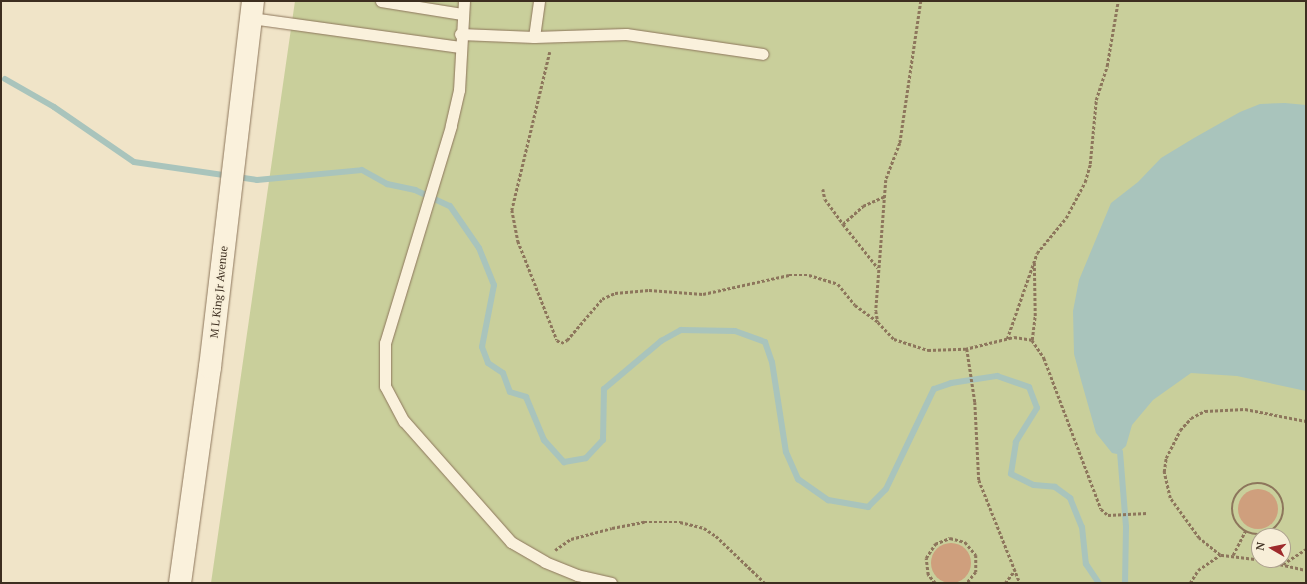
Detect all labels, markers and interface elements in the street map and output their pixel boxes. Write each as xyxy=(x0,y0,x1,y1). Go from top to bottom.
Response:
street label: M L King Jr Avenue xyxy=(208,245,230,339)
north arrow xyxy=(1251,528,1291,568)
text: N xyxy=(1253,541,1268,551)

